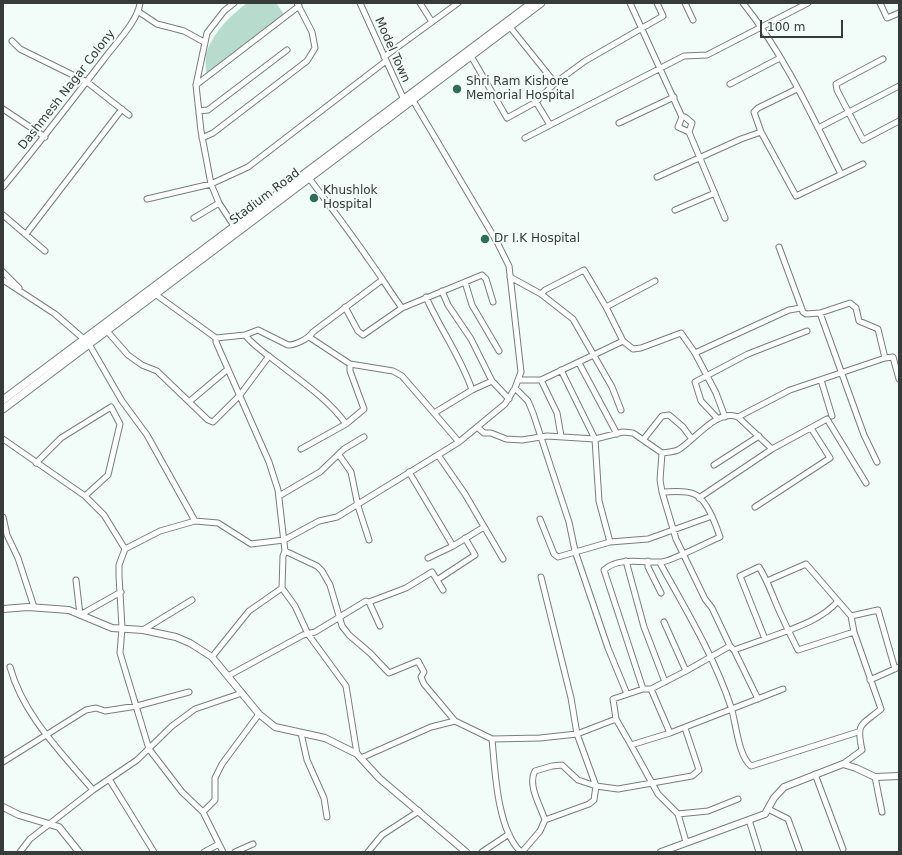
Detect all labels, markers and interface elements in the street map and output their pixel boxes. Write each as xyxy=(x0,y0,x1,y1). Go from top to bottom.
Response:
scale bar xyxy=(762,12,845,38)
street label: Model Town xyxy=(371,15,413,85)
text: 100 m xyxy=(767,20,805,34)
street label: Dashmesh Nagar Colony xyxy=(16,27,118,153)
place label: Shri Ram Kishore Memorial Hospital xyxy=(466,75,574,103)
marker: Shri Ram Kishore Memorial Hospital xyxy=(451,83,463,95)
street label: Stadium Road xyxy=(227,166,303,228)
place label: Khushlok Hospital xyxy=(323,184,378,212)
marker: Khushlok Hospital xyxy=(308,192,320,204)
place label: Dr I.K Hospital xyxy=(494,232,580,246)
marker: Dr I.K Hospital xyxy=(479,233,491,245)

